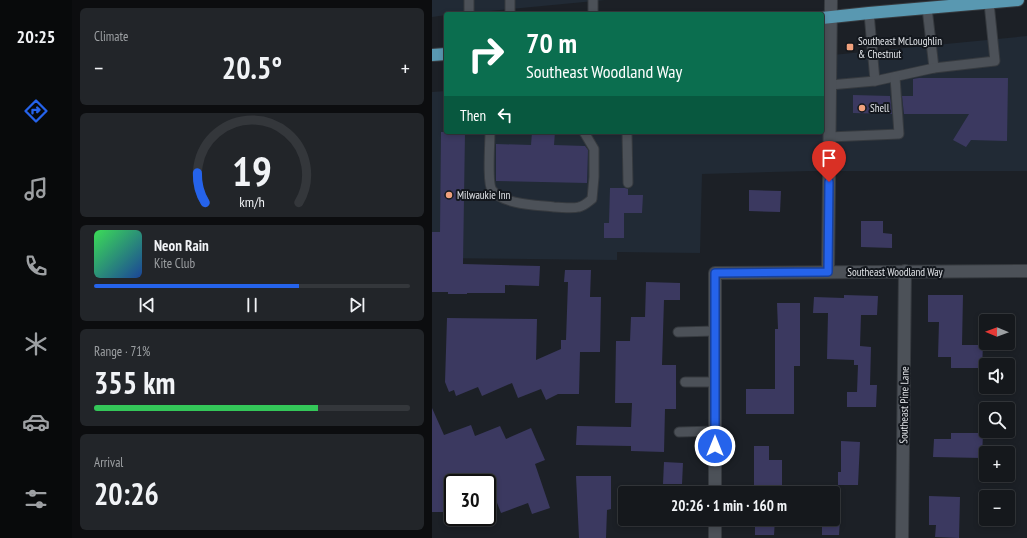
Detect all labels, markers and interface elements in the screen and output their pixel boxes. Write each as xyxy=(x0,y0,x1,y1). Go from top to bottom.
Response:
text: 70 m xyxy=(526,24,577,61)
text: 20:25 xyxy=(17,25,55,48)
text: Climate xyxy=(94,28,128,45)
icon: right xyxy=(460,28,512,80)
place label: Southeast McLoughlin & Chestnut xyxy=(858,34,942,61)
marker: Southeast McLoughlin & Chestnut xyxy=(845,42,855,52)
text: 20.5° xyxy=(222,48,282,87)
text: − xyxy=(94,54,103,82)
text: + xyxy=(401,54,410,82)
text: Southeast Woodland Way xyxy=(526,60,682,83)
icon: directions xyxy=(22,97,50,125)
place label: Shell xyxy=(870,101,890,115)
marker: Shell xyxy=(857,103,867,113)
icon: left xyxy=(494,104,516,126)
text: Then xyxy=(460,106,486,125)
pin xyxy=(812,141,846,182)
text: 19 xyxy=(232,143,272,196)
icon: arrive xyxy=(818,147,840,169)
icon: music xyxy=(22,175,50,203)
place label: Milwaukie Inn xyxy=(457,188,511,202)
marker: Milwaukie Inn xyxy=(444,190,454,200)
text: km/h xyxy=(239,191,265,210)
text: Neon Rain xyxy=(154,236,209,255)
icon: phone xyxy=(22,252,50,280)
text: Kite Club xyxy=(154,255,195,272)
street label: Southeast Woodland Way xyxy=(847,265,944,279)
icon: previous xyxy=(136,294,158,316)
icon: pause xyxy=(241,294,263,316)
icon: next xyxy=(346,294,368,316)
north arrow xyxy=(979,314,1015,350)
map controls xyxy=(979,314,1015,526)
icon: climate xyxy=(22,330,50,358)
text: Range · 71% xyxy=(94,343,150,360)
button: sound xyxy=(979,358,1015,394)
text: 355 km xyxy=(94,363,175,402)
street label: Southeast Pine Lane xyxy=(896,366,912,444)
button: search xyxy=(979,402,1015,438)
icon: car xyxy=(22,408,50,436)
position arrow xyxy=(694,425,736,467)
button: + xyxy=(979,446,1015,482)
text: Arrival xyxy=(94,454,123,471)
text: 20:26 xyxy=(94,474,159,513)
speed limit sign: 30 xyxy=(444,474,496,526)
icon: filters xyxy=(22,485,50,513)
button: − xyxy=(979,490,1015,526)
text: 20:26 · 1 min · 160 m xyxy=(671,496,787,515)

